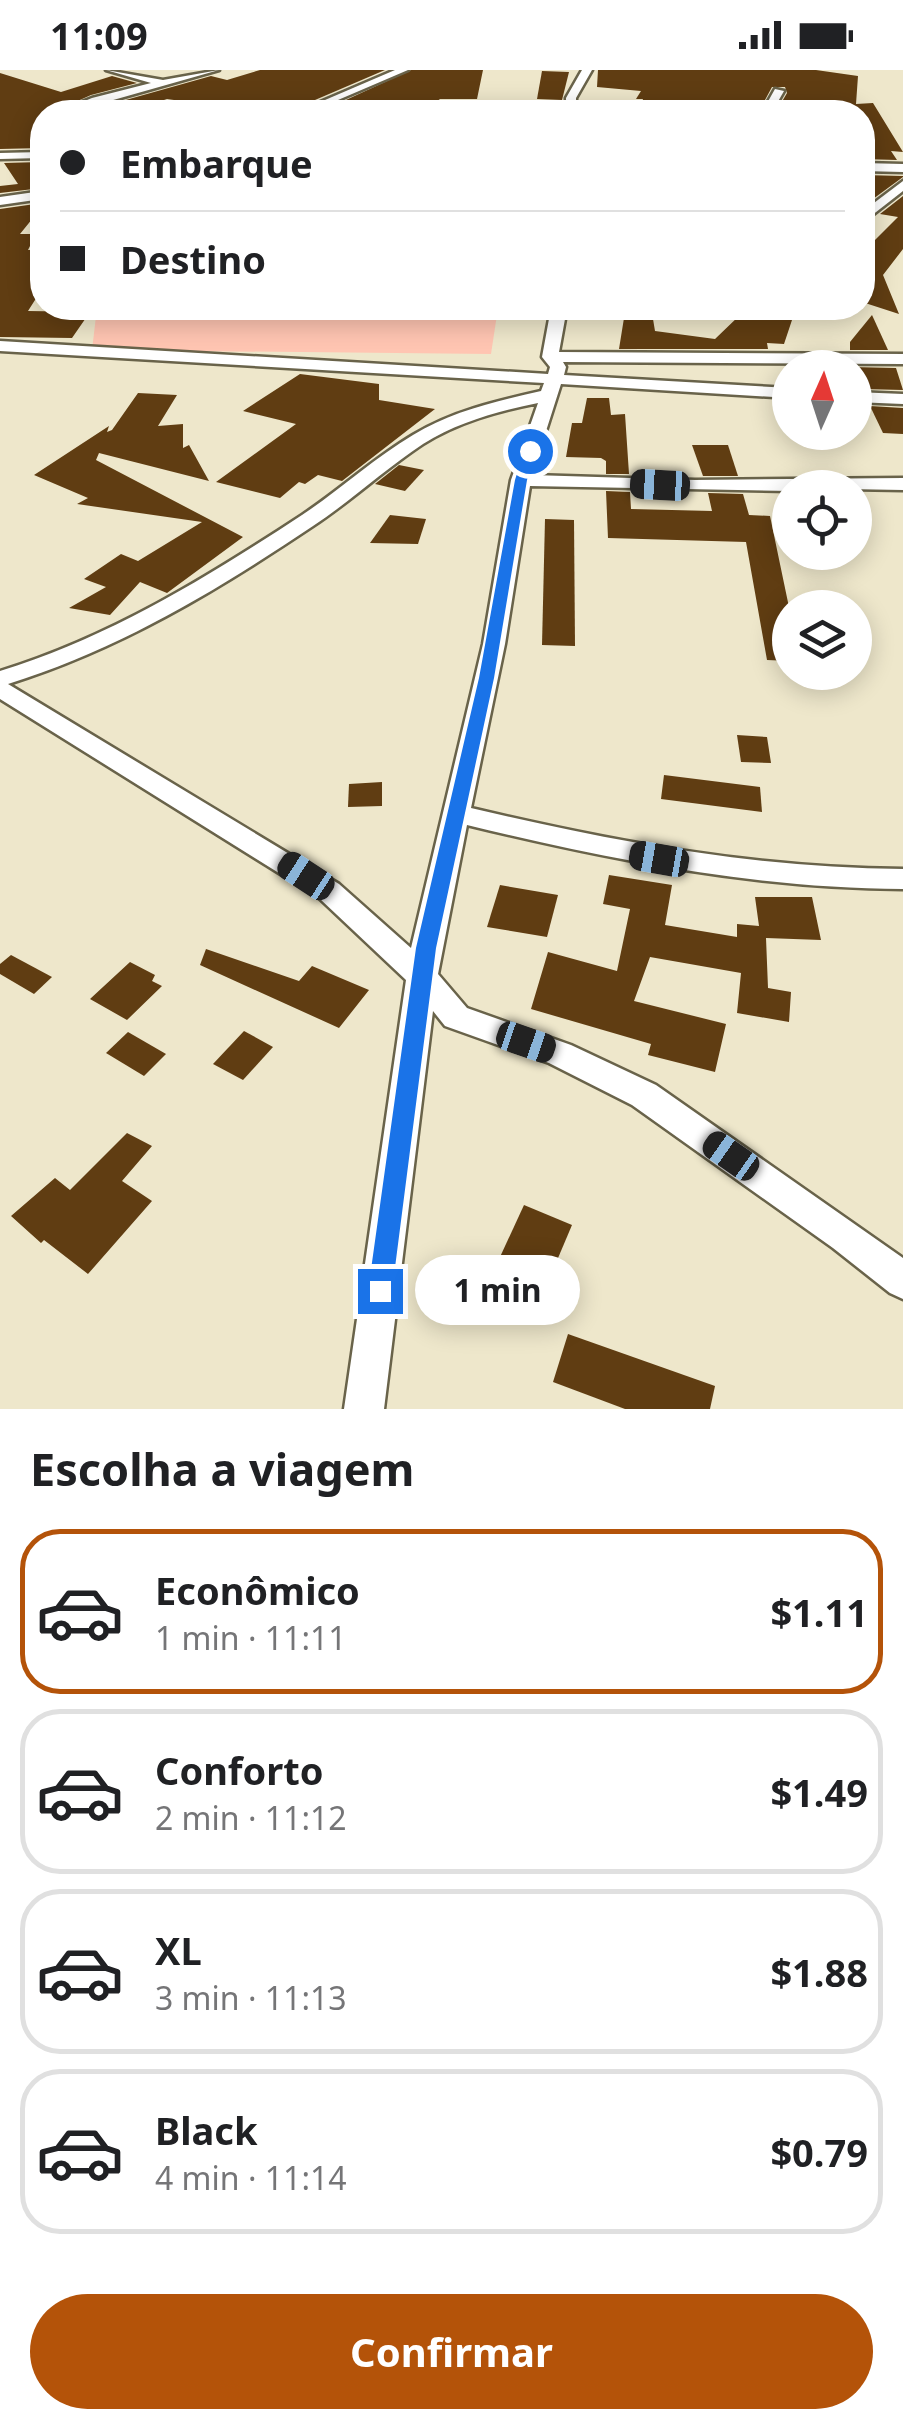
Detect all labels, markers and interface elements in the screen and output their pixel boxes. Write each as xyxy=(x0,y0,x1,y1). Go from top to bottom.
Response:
text: 11:09 xyxy=(50,9,148,61)
text: Embarque xyxy=(120,137,313,189)
text: Destino xyxy=(120,233,266,285)
north arrow xyxy=(772,350,872,450)
map controls xyxy=(772,350,872,690)
route start xyxy=(508,429,553,474)
car xyxy=(629,468,691,502)
button: locate xyxy=(772,470,872,570)
button: layers xyxy=(772,590,872,690)
car xyxy=(627,839,691,879)
car xyxy=(273,847,339,905)
car xyxy=(493,1018,559,1066)
car xyxy=(698,1127,764,1185)
callout: 1 min xyxy=(415,1256,580,1326)
text: 1 min xyxy=(453,1268,542,1311)
route end xyxy=(358,1269,403,1314)
text: Escolha a viagem xyxy=(30,1438,414,1499)
text: Econômico xyxy=(155,1564,360,1616)
icon: car xyxy=(35,1567,125,1657)
text: $1.11 xyxy=(770,1586,868,1638)
text: 1 min · 11:11 xyxy=(155,1616,347,1659)
text: Conforto xyxy=(155,1744,324,1796)
icon: car xyxy=(35,1747,125,1837)
text: $1.49 xyxy=(770,1766,868,1818)
text: 2 min · 11:12 xyxy=(155,1796,347,1839)
text: XL xyxy=(155,1924,202,1976)
icon: car xyxy=(35,1927,125,2017)
text: $1.88 xyxy=(770,1946,868,1998)
text: 3 min · 11:13 xyxy=(155,1976,347,2019)
text: Black xyxy=(155,2104,258,2156)
icon: car xyxy=(35,2107,125,2197)
text: $0.79 xyxy=(770,2126,868,2178)
text: 4 min · 11:14 xyxy=(155,2156,347,2199)
button: Confirmar xyxy=(30,2294,873,2409)

